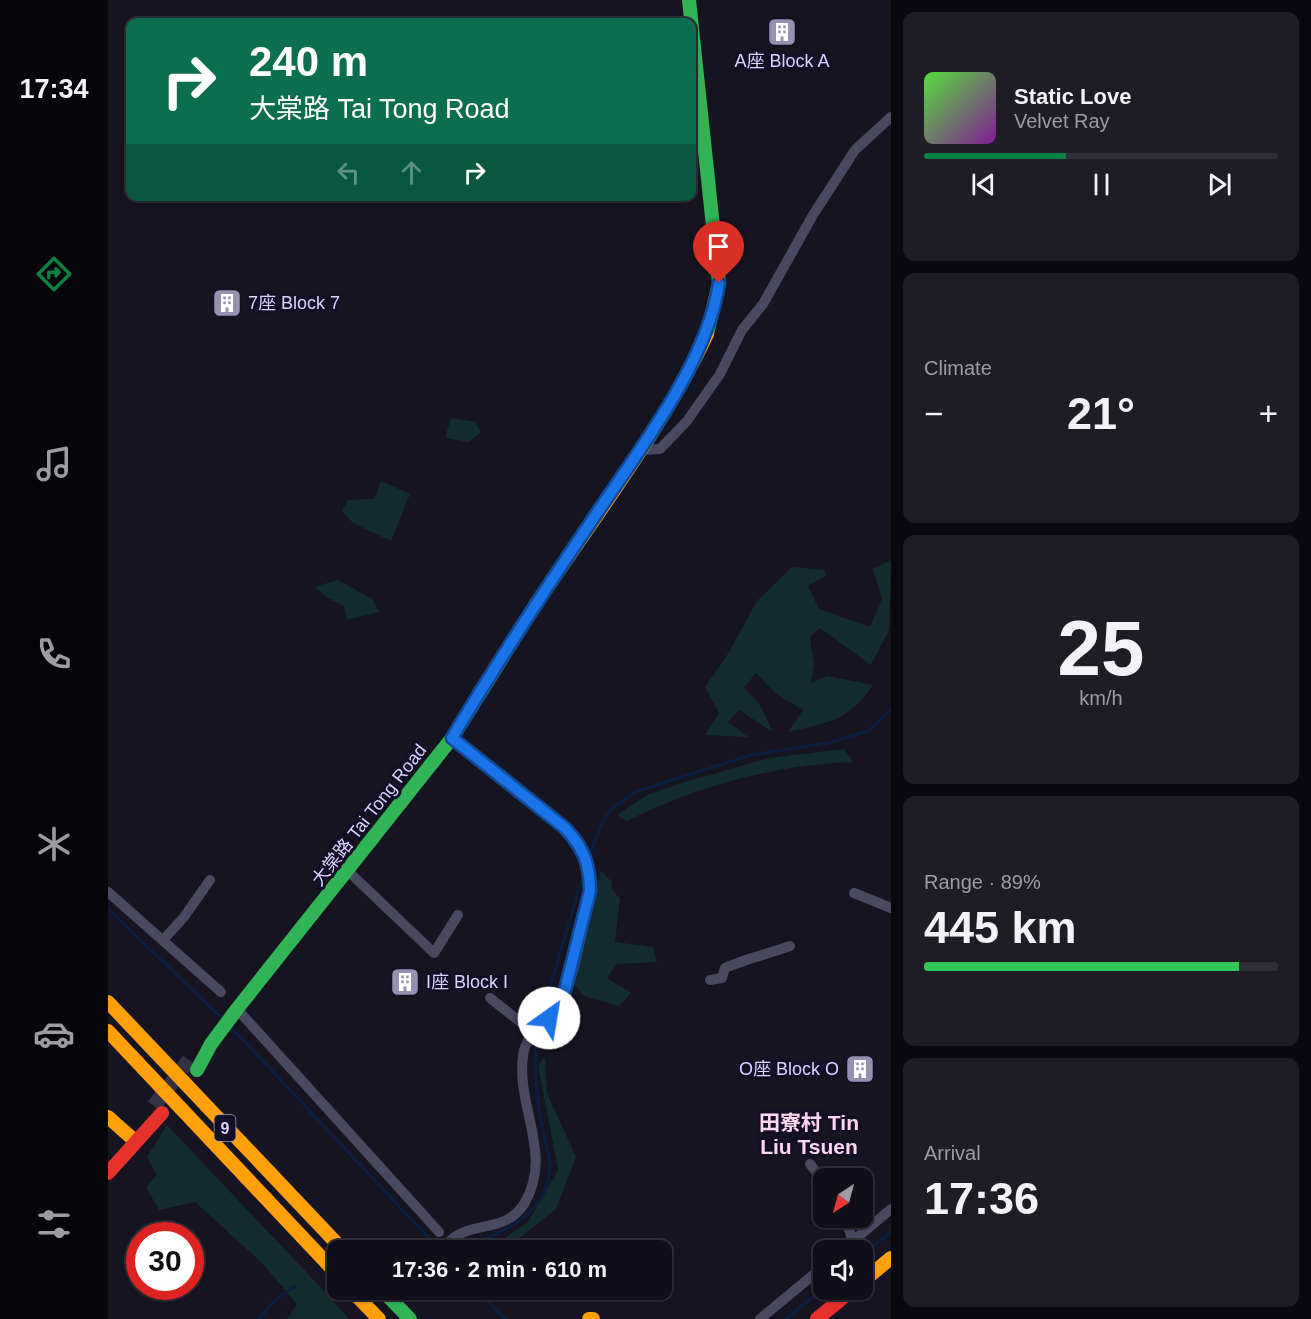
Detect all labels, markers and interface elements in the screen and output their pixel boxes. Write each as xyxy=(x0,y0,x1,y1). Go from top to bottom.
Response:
building icon: A座 Block A xyxy=(766,16,798,48)
text: 240 m xyxy=(249,38,368,85)
icon: right xyxy=(150,42,228,120)
place label: A座 Block A xyxy=(734,51,830,71)
text: 17:34 xyxy=(19,74,89,104)
text: Static Love xyxy=(1014,84,1131,109)
text: 大棠路 Tai Tong Road xyxy=(249,94,510,124)
text: Velvet Ray xyxy=(1014,110,1110,132)
icon: left xyxy=(332,156,365,189)
icon: ahead xyxy=(395,156,428,189)
icon: right xyxy=(458,156,491,189)
icon: previous xyxy=(967,168,1000,201)
icon: pause xyxy=(1085,168,1118,201)
icon: next xyxy=(1203,168,1236,201)
pin xyxy=(693,221,744,283)
icon: arrive xyxy=(702,230,735,263)
icon: directions xyxy=(33,253,75,295)
building icon: 7座 Block 7 xyxy=(211,287,243,319)
place label: 7座 Block 7 xyxy=(248,293,340,313)
text: Climate xyxy=(924,357,992,379)
text: 21° xyxy=(1067,388,1135,439)
text: − xyxy=(924,395,943,432)
text: + xyxy=(1259,395,1278,432)
icon: music xyxy=(33,443,75,485)
text: 25 xyxy=(1058,604,1144,692)
icon: phone xyxy=(33,633,75,675)
text: km/h xyxy=(1079,687,1123,709)
street label: 大棠路 Tai Tong Road xyxy=(308,740,430,890)
icon: climate xyxy=(33,823,75,865)
text: Range · 89% xyxy=(924,871,1041,893)
text: 445 km xyxy=(924,902,1077,953)
building icon: I座 Block I xyxy=(389,966,421,998)
place label: I座 Block I xyxy=(426,972,508,992)
position arrow xyxy=(517,986,581,1050)
icon: car xyxy=(33,1013,75,1055)
building icon: O座 Block O xyxy=(844,1053,876,1085)
place label: O座 Block O xyxy=(739,1059,839,1079)
district label: 田寮村 Tin Liu Tsuen xyxy=(759,1111,859,1158)
road number: 9 xyxy=(214,1115,236,1141)
text: Arrival xyxy=(924,1142,981,1164)
north arrow xyxy=(813,1168,873,1228)
map controls xyxy=(813,1168,873,1300)
text: 17:36 xyxy=(924,1173,1039,1224)
icon: filters xyxy=(33,1203,75,1245)
speed limit sign: 30 xyxy=(126,1222,204,1300)
button: sound xyxy=(813,1240,873,1300)
text: 17:36 · 2 min · 610 m xyxy=(392,1257,607,1282)

